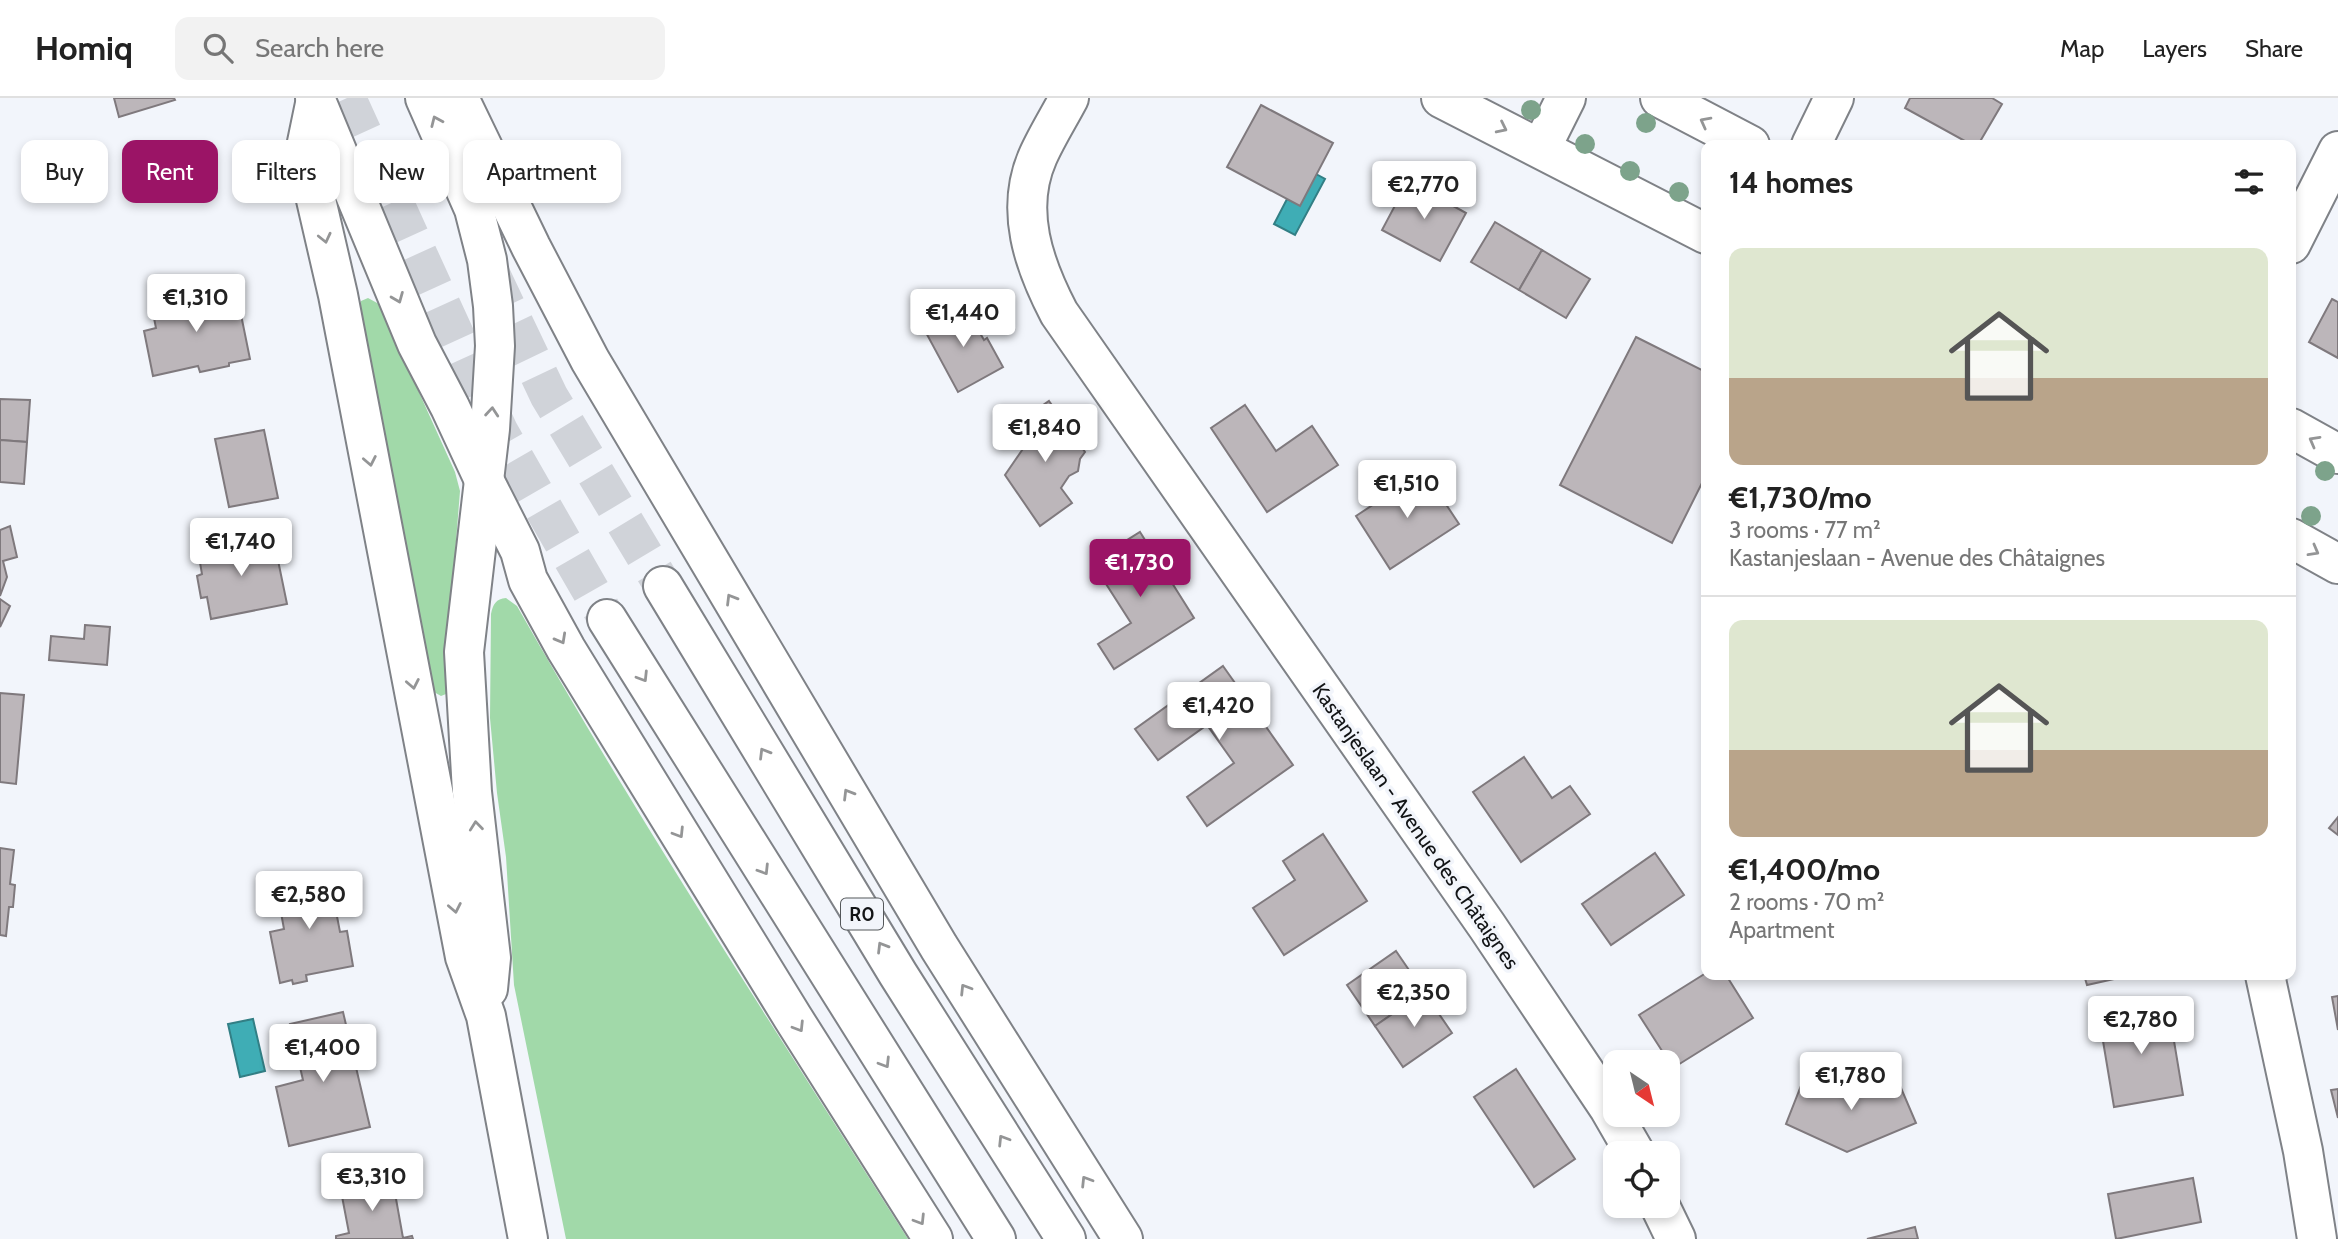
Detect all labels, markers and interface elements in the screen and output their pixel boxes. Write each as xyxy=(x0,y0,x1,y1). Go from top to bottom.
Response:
search box xyxy=(175,17,665,80)
text: Homiq xyxy=(35,28,133,68)
icon: search xyxy=(199,29,237,67)
text: Search here xyxy=(255,32,384,64)
text: Map xyxy=(2060,34,2104,63)
text: Layers xyxy=(2142,34,2207,63)
text: Share xyxy=(2245,34,2303,63)
one-way arrow xyxy=(430,116,444,129)
one-way arrow xyxy=(1700,116,1712,130)
one-way arrow xyxy=(1495,120,1507,134)
chip: Buy xyxy=(21,140,108,203)
chip: Rent xyxy=(122,140,218,203)
chip: Filters xyxy=(232,140,340,203)
chip: New xyxy=(354,140,449,203)
chip: Apartment xyxy=(463,140,621,203)
pin: €2,770 xyxy=(1367,162,1481,221)
icon: filters xyxy=(2230,163,2268,201)
text: 14 homes xyxy=(1729,164,1853,201)
text: €2,770 xyxy=(1388,170,1460,198)
one-way arrow xyxy=(316,232,331,244)
pin: €1,310 xyxy=(139,274,253,334)
text: €1,310 xyxy=(163,283,229,311)
pin: €1,440 xyxy=(906,289,1020,349)
one-way arrow xyxy=(390,291,404,303)
icon: home xyxy=(1936,293,2062,419)
text: €1,440 xyxy=(926,298,1000,326)
pin: €1,840 xyxy=(988,404,1102,464)
one-way arrow xyxy=(484,407,499,418)
text: €1,840 xyxy=(1009,413,1081,441)
one-way arrow xyxy=(2309,436,2322,449)
one-way arrow xyxy=(362,455,377,467)
pin: €1,510 xyxy=(1350,460,1464,520)
text: €1,510 xyxy=(1374,469,1440,497)
text: €1,730/mo xyxy=(1729,479,1872,516)
text: 3 rooms · 77 m² xyxy=(1729,516,1881,544)
pin: €1,740 xyxy=(184,518,298,578)
text: €1,740 xyxy=(206,527,276,555)
pin: €1,730 xyxy=(1083,540,1197,599)
one-way arrow xyxy=(2307,543,2320,556)
text: Kastanjeslaan - Avenue des Châtaignes xyxy=(1729,544,2105,572)
text: €1,730 xyxy=(1106,548,1174,576)
one-way arrow xyxy=(726,593,739,606)
one-way arrow xyxy=(553,632,566,645)
icon: home xyxy=(1936,665,2062,791)
one-way arrow xyxy=(635,669,648,682)
one-way arrow xyxy=(405,678,420,690)
street label: Kastanjeslaan - Avenue des Châtaignes xyxy=(1307,678,1525,975)
pin: €1,420 xyxy=(1162,682,1276,742)
text: €1,420 xyxy=(1183,691,1255,719)
one-way arrow xyxy=(759,747,772,760)
one-way arrow xyxy=(843,788,856,801)
one-way arrow xyxy=(469,820,484,832)
one-way arrow xyxy=(671,826,684,839)
text: €1,400/mo xyxy=(1729,851,1880,888)
one-way arrow xyxy=(755,862,768,875)
pin: €2,580 xyxy=(252,872,366,931)
text: €2,580 xyxy=(272,880,346,908)
text: 2 rooms · 70 m² xyxy=(1729,888,1884,916)
road number: R0 xyxy=(841,898,883,930)
one-way arrow xyxy=(447,902,462,914)
text: Apartment xyxy=(1729,916,1834,944)
one-way arrow xyxy=(878,942,891,955)
pin: €2,350 xyxy=(1357,970,1471,1029)
text: €2,350 xyxy=(1377,978,1451,1006)
one-way arrow xyxy=(961,983,974,996)
pin: €2,780 xyxy=(2084,996,2198,1056)
text: €2,780 xyxy=(2104,1005,2178,1033)
one-way arrow xyxy=(790,1020,803,1033)
pin: €1,400 xyxy=(266,1024,380,1084)
text: €1,400 xyxy=(285,1033,361,1061)
north arrow xyxy=(1603,1050,1680,1127)
map controls xyxy=(1603,1050,1680,1218)
pin: €1,780 xyxy=(1794,1052,1908,1112)
one-way arrow xyxy=(876,1055,889,1068)
text: €1,780 xyxy=(1816,1061,1886,1089)
one-way arrow xyxy=(999,1134,1012,1147)
button: locate xyxy=(1603,1141,1680,1218)
pin: €3,310 xyxy=(315,1154,429,1213)
text: €3,310 xyxy=(337,1162,407,1190)
one-way arrow xyxy=(1082,1176,1095,1189)
one-way arrow xyxy=(912,1212,925,1225)

